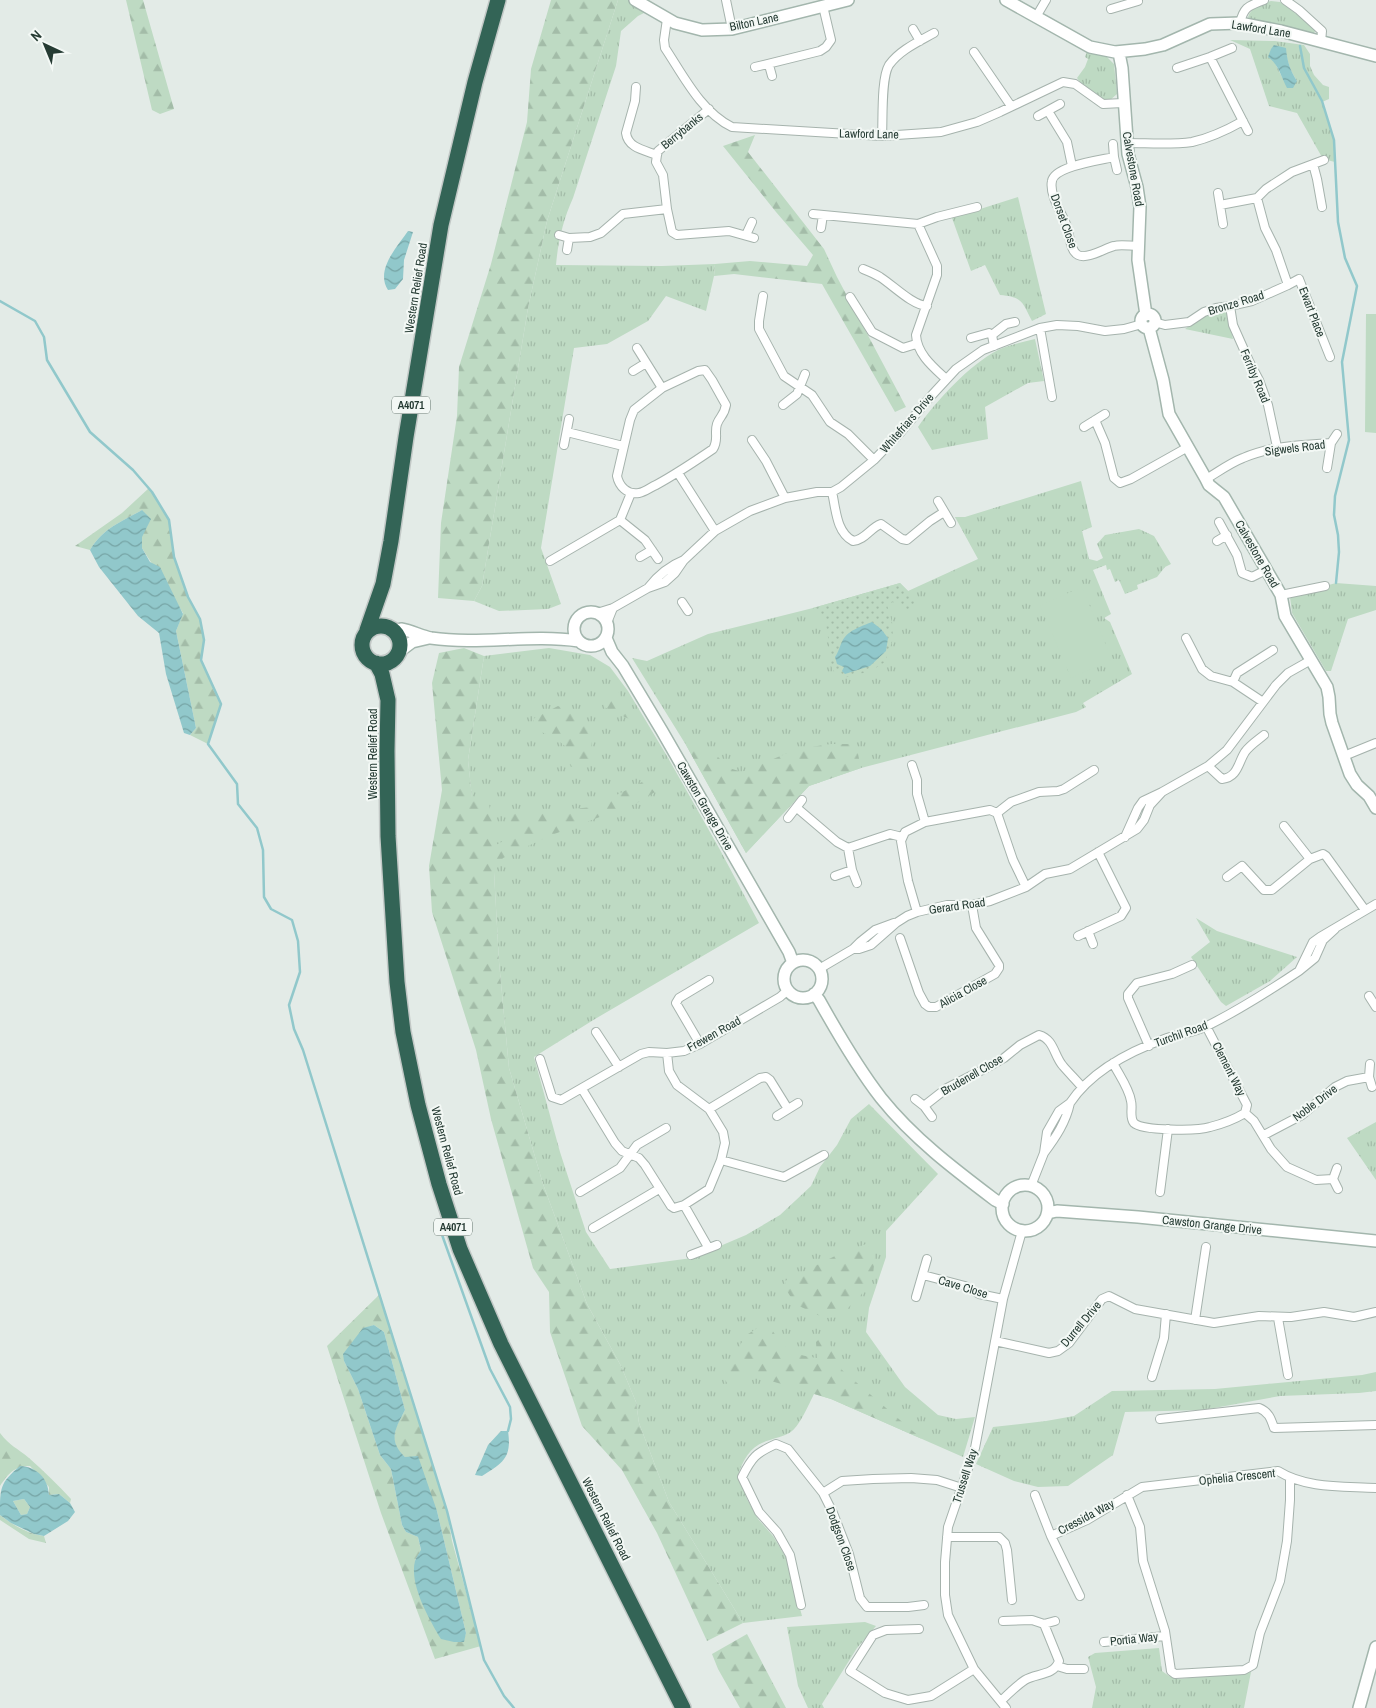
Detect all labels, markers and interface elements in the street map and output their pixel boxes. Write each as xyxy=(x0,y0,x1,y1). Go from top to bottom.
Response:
street label: Bilton Lane xyxy=(728,9,780,35)
street label: Lawford Lane xyxy=(1230,16,1292,42)
north arrow xyxy=(20,20,70,70)
text: N xyxy=(27,26,45,45)
street label: Berrybanks xyxy=(658,109,706,153)
street label: Lawford Lane xyxy=(839,125,899,143)
street label: Calvestone Road xyxy=(1119,130,1147,208)
street label: Dorset Close xyxy=(1047,192,1081,250)
street label: Western Relief Road xyxy=(401,242,431,334)
street label: Ewart Place xyxy=(1295,285,1329,339)
street label: Bronze Road xyxy=(1206,287,1266,319)
street label: Ferriby Road xyxy=(1237,347,1273,405)
street label: Whitefriars Drive xyxy=(877,390,937,456)
road number: A4071 xyxy=(392,396,430,414)
street label: Sigwels Road xyxy=(1264,436,1326,460)
street label: Calvestone Road xyxy=(1231,517,1283,591)
street label: Western Relief Road xyxy=(365,708,381,800)
street label: Cawston Grange Drive xyxy=(673,759,737,853)
street label: Gerard Road xyxy=(928,894,986,918)
street label: Alicia Close xyxy=(935,972,990,1012)
street label: Frewen Road xyxy=(684,1013,744,1055)
street label: Turchil Road xyxy=(1152,1017,1210,1051)
street label: Clement Way xyxy=(1209,1039,1249,1099)
street label: Brudenell Close xyxy=(938,1051,1006,1099)
street label: Noble Drive xyxy=(1289,1081,1341,1125)
street label: Western Relief Road xyxy=(427,1105,467,1197)
street label: Cawston Grange Drive xyxy=(1161,1212,1263,1238)
road number: A4071 xyxy=(434,1218,472,1236)
street label: Cave Close xyxy=(936,1272,990,1302)
street label: Durrell Drive xyxy=(1057,1298,1105,1350)
street label: Trussell Way xyxy=(949,1447,981,1505)
street label: Ophelia Crescent xyxy=(1198,1465,1276,1489)
street label: Western Relief Road xyxy=(578,1475,634,1563)
street label: Cressida Way xyxy=(1055,1495,1117,1538)
street label: Dodgson Close xyxy=(822,1505,860,1573)
street label: Portia Way xyxy=(1109,1629,1159,1649)

